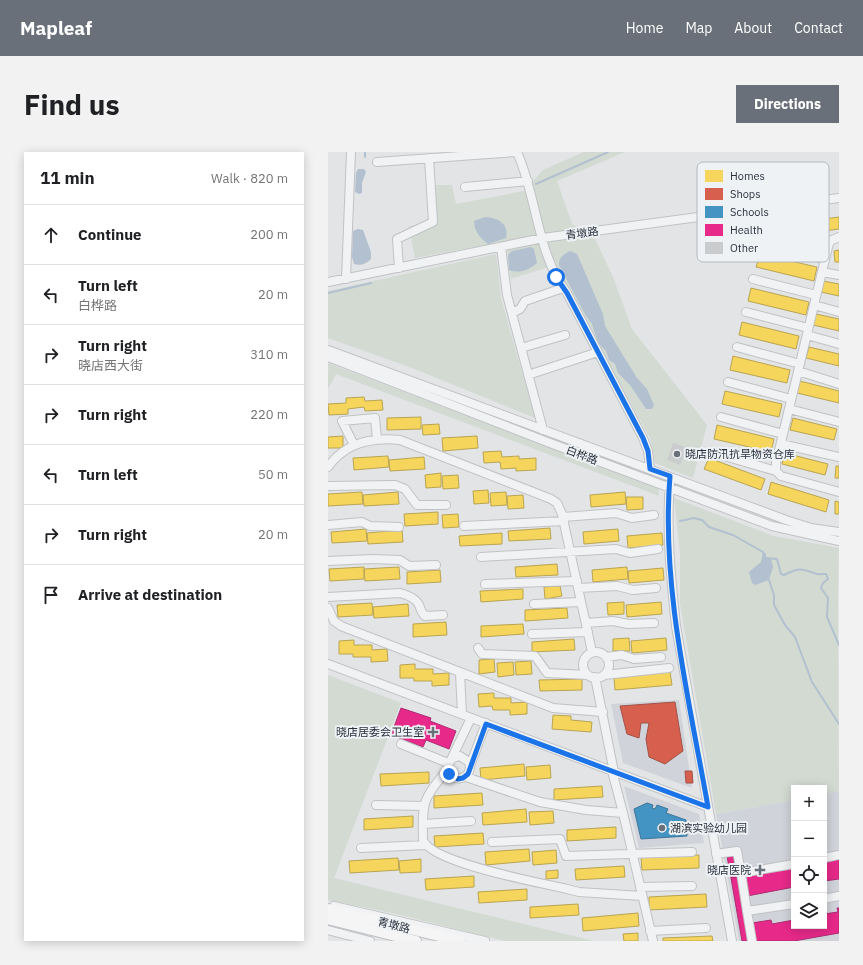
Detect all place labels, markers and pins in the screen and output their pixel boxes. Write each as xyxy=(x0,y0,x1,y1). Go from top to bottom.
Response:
place label: 晓店防汛抗旱物资仓库 xyxy=(685,447,795,461)
marker: 晓店防汛抗旱物资仓库 xyxy=(672,449,682,459)
place label: 晓店居委会卫生室 xyxy=(336,725,424,739)
marker: 晓店居委会卫生室 xyxy=(427,726,439,738)
place label: 湖滨实验幼儿园 xyxy=(670,821,747,835)
marker: 湖滨实验幼儿园 xyxy=(657,823,667,833)
place label: 晓店医院 xyxy=(707,863,751,877)
marker: 晓店医院 xyxy=(754,864,766,876)

